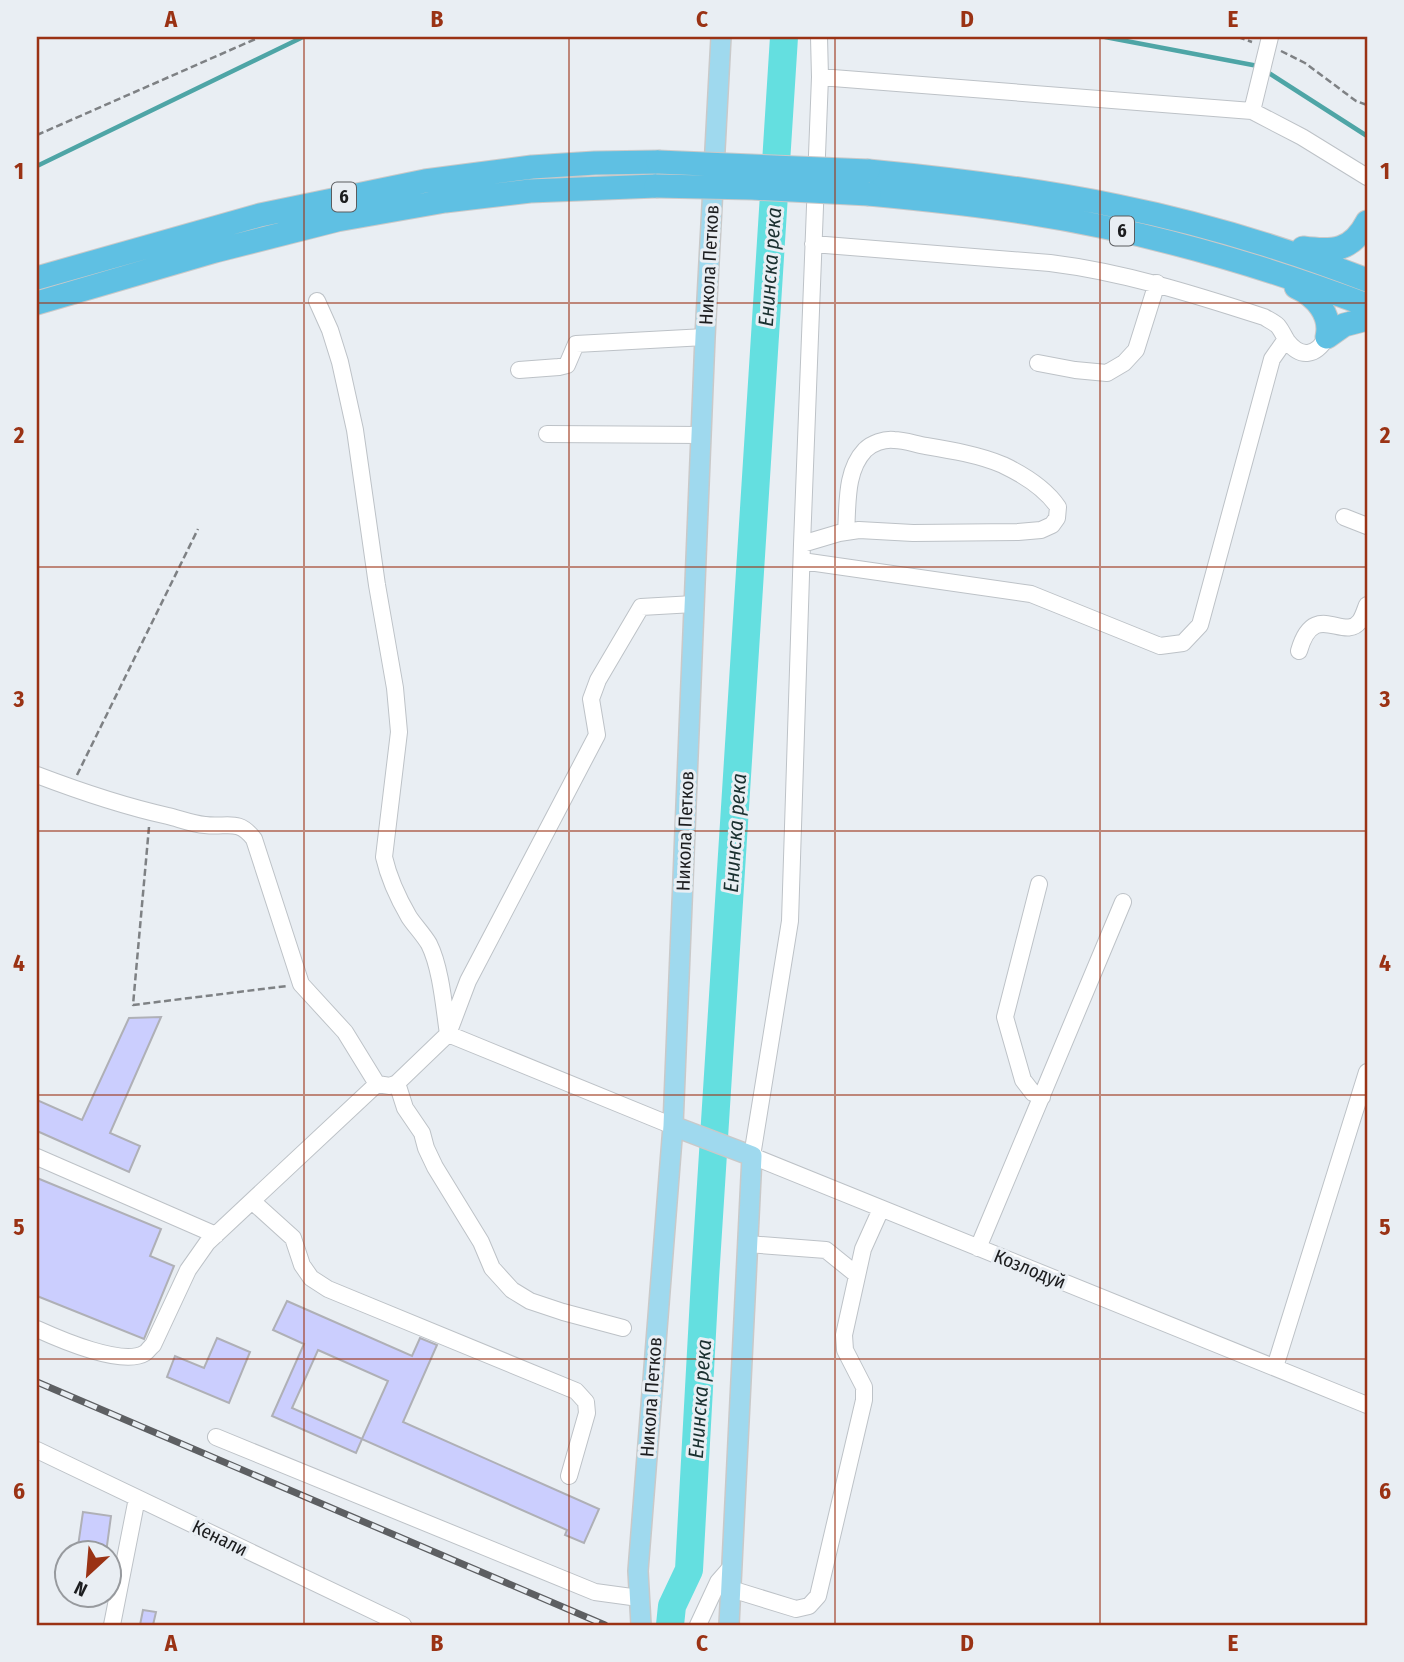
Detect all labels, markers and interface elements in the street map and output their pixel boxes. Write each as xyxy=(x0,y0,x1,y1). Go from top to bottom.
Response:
text: A xyxy=(164,5,178,33)
text: B xyxy=(431,5,444,33)
text: C xyxy=(696,5,708,33)
text: D xyxy=(960,5,974,33)
text: E xyxy=(1228,5,1239,33)
text: 1 xyxy=(14,157,24,185)
text: 1 xyxy=(1380,157,1390,185)
road number: 6 xyxy=(332,182,356,212)
street label: Никола Петков xyxy=(694,204,724,326)
water label: Енинска река xyxy=(753,207,787,327)
road number: 6 xyxy=(1110,216,1134,246)
text: 2 xyxy=(13,421,25,449)
text: 2 xyxy=(1379,421,1391,449)
text: 3 xyxy=(13,685,25,713)
text: 3 xyxy=(1379,685,1391,713)
street label: Никола Петков xyxy=(671,771,699,891)
water label: Енинска река xyxy=(718,773,752,893)
text: 4 xyxy=(13,949,25,977)
text: 4 xyxy=(1379,949,1391,977)
text: 5 xyxy=(13,1213,25,1241)
text: 5 xyxy=(1379,1213,1391,1241)
street label: Козлодуй xyxy=(991,1244,1069,1294)
street label: Никола Петков xyxy=(635,1336,667,1458)
water label: Енинска река xyxy=(683,1339,717,1459)
text: 6 xyxy=(13,1477,25,1505)
text: 6 xyxy=(1379,1477,1391,1505)
street label: Кенали xyxy=(189,1515,251,1561)
north arrow xyxy=(52,1540,122,1610)
text: N xyxy=(71,1576,91,1602)
text: A xyxy=(164,1629,178,1657)
text: B xyxy=(431,1629,444,1657)
text: C xyxy=(696,1629,708,1657)
text: D xyxy=(960,1629,974,1657)
text: E xyxy=(1228,1629,1239,1657)

